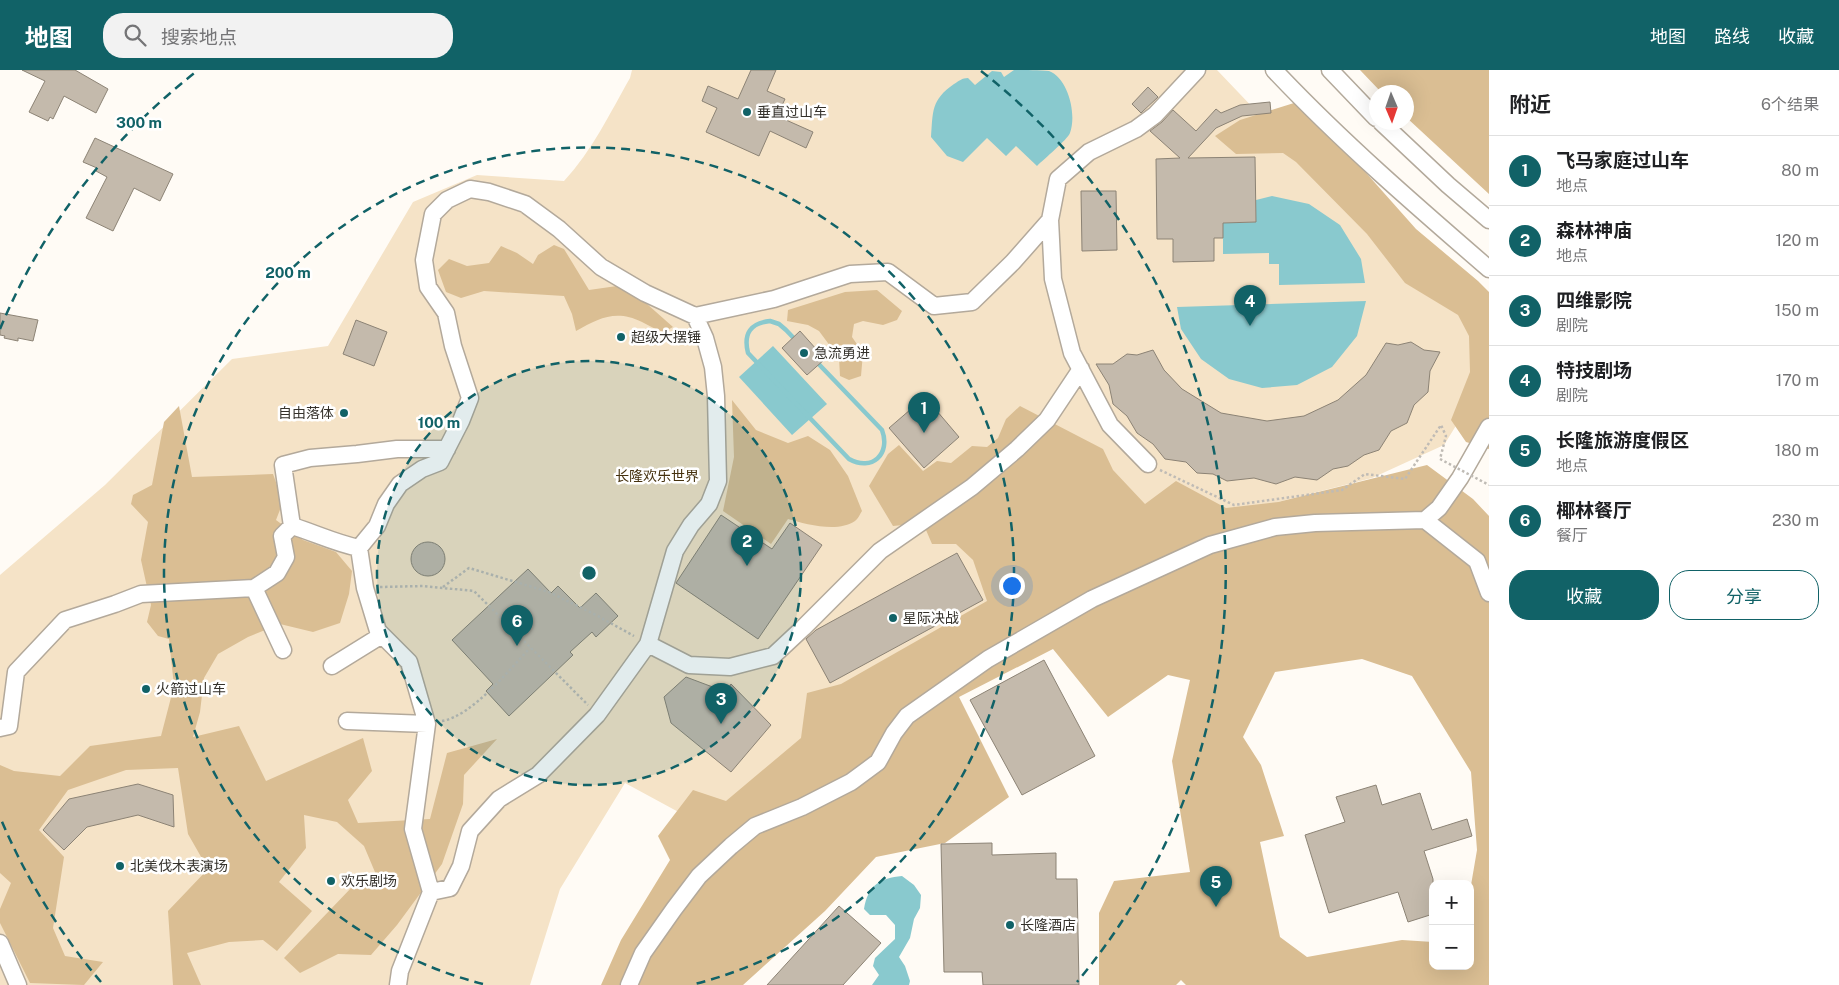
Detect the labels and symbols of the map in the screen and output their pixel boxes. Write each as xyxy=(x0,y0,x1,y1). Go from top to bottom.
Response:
north arrow xyxy=(1369,85,1414,130)
place label: 垂直过山车 xyxy=(757,104,827,120)
marker: 垂直过山车 xyxy=(741,106,753,118)
text: 300 m xyxy=(116,114,162,131)
text: 200 m xyxy=(265,264,311,281)
pin: 4 xyxy=(1234,285,1266,326)
place label: 超级大摆锤 xyxy=(631,329,701,345)
marker: 超级大摆锤 xyxy=(615,331,627,343)
place label: 急流勇进 xyxy=(814,345,870,361)
marker: 急流勇进 xyxy=(798,347,810,359)
pin: 1 xyxy=(908,392,940,433)
place label: 自由落体 xyxy=(278,405,334,421)
marker: 自由落体 xyxy=(338,407,350,419)
text: 100 m xyxy=(418,414,460,431)
park label: 长隆欢乐世界 xyxy=(615,468,699,484)
pin: 2 xyxy=(731,525,763,566)
centre of rings xyxy=(580,564,598,582)
your location xyxy=(999,573,1025,599)
pin: 6 xyxy=(501,605,533,646)
place label: 星际决战 xyxy=(903,610,959,626)
marker: 星际决战 xyxy=(887,612,899,624)
place label: 火箭过山车 xyxy=(156,681,226,697)
marker: 火箭过山车 xyxy=(140,683,152,695)
pin: 3 xyxy=(705,683,737,724)
place label: 北美伐木表演场 xyxy=(130,858,228,874)
marker: 北美伐木表演场 xyxy=(114,860,126,872)
pin: 5 xyxy=(1200,866,1232,907)
place label: 欢乐剧场 xyxy=(341,873,397,889)
marker: 欢乐剧场 xyxy=(325,875,337,887)
place label: 长隆酒店 xyxy=(1020,917,1076,933)
marker: 长隆酒店 xyxy=(1004,919,1016,931)

